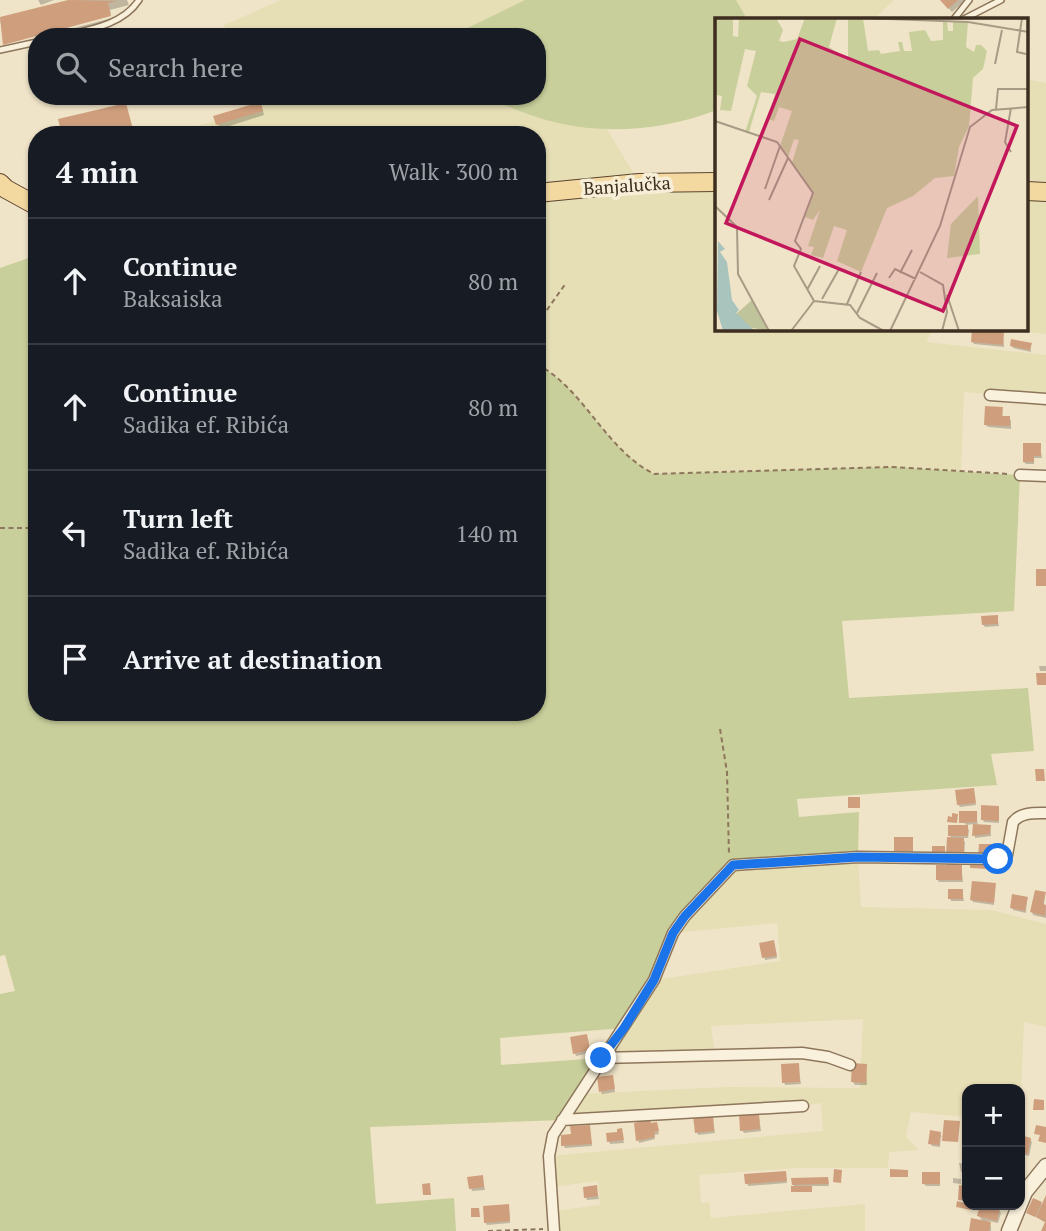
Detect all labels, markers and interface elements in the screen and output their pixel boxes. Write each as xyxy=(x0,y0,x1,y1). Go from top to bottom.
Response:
inset map xyxy=(715,18,1028,331)
search box xyxy=(28,28,546,105)
icon: search xyxy=(52,48,90,86)
text: Search here xyxy=(108,50,243,84)
text: 4 min xyxy=(56,152,138,192)
text: Walk · 300 m xyxy=(389,156,518,187)
street label: Banjalučka xyxy=(582,170,671,200)
text: Continue xyxy=(123,249,237,283)
icon: ahead xyxy=(56,262,94,300)
text: 80 m xyxy=(468,266,518,297)
text: Baksaiska xyxy=(123,283,223,314)
text: Continue xyxy=(123,375,237,409)
icon: ahead xyxy=(56,388,94,426)
text: 80 m xyxy=(468,392,518,423)
text: Sadika ef. Ribića xyxy=(123,409,289,440)
text: Turn left xyxy=(123,501,233,535)
icon: left xyxy=(56,514,94,552)
text: 140 m xyxy=(456,518,518,549)
text: Sadika ef. Ribića xyxy=(123,535,289,566)
icon: arrive xyxy=(56,640,94,678)
text: Arrive at destination xyxy=(123,642,382,676)
route start xyxy=(982,843,1013,874)
route end xyxy=(585,1042,616,1073)
map controls xyxy=(962,1084,1025,1210)
button: + xyxy=(962,1084,1025,1147)
button: − xyxy=(962,1147,1025,1210)

